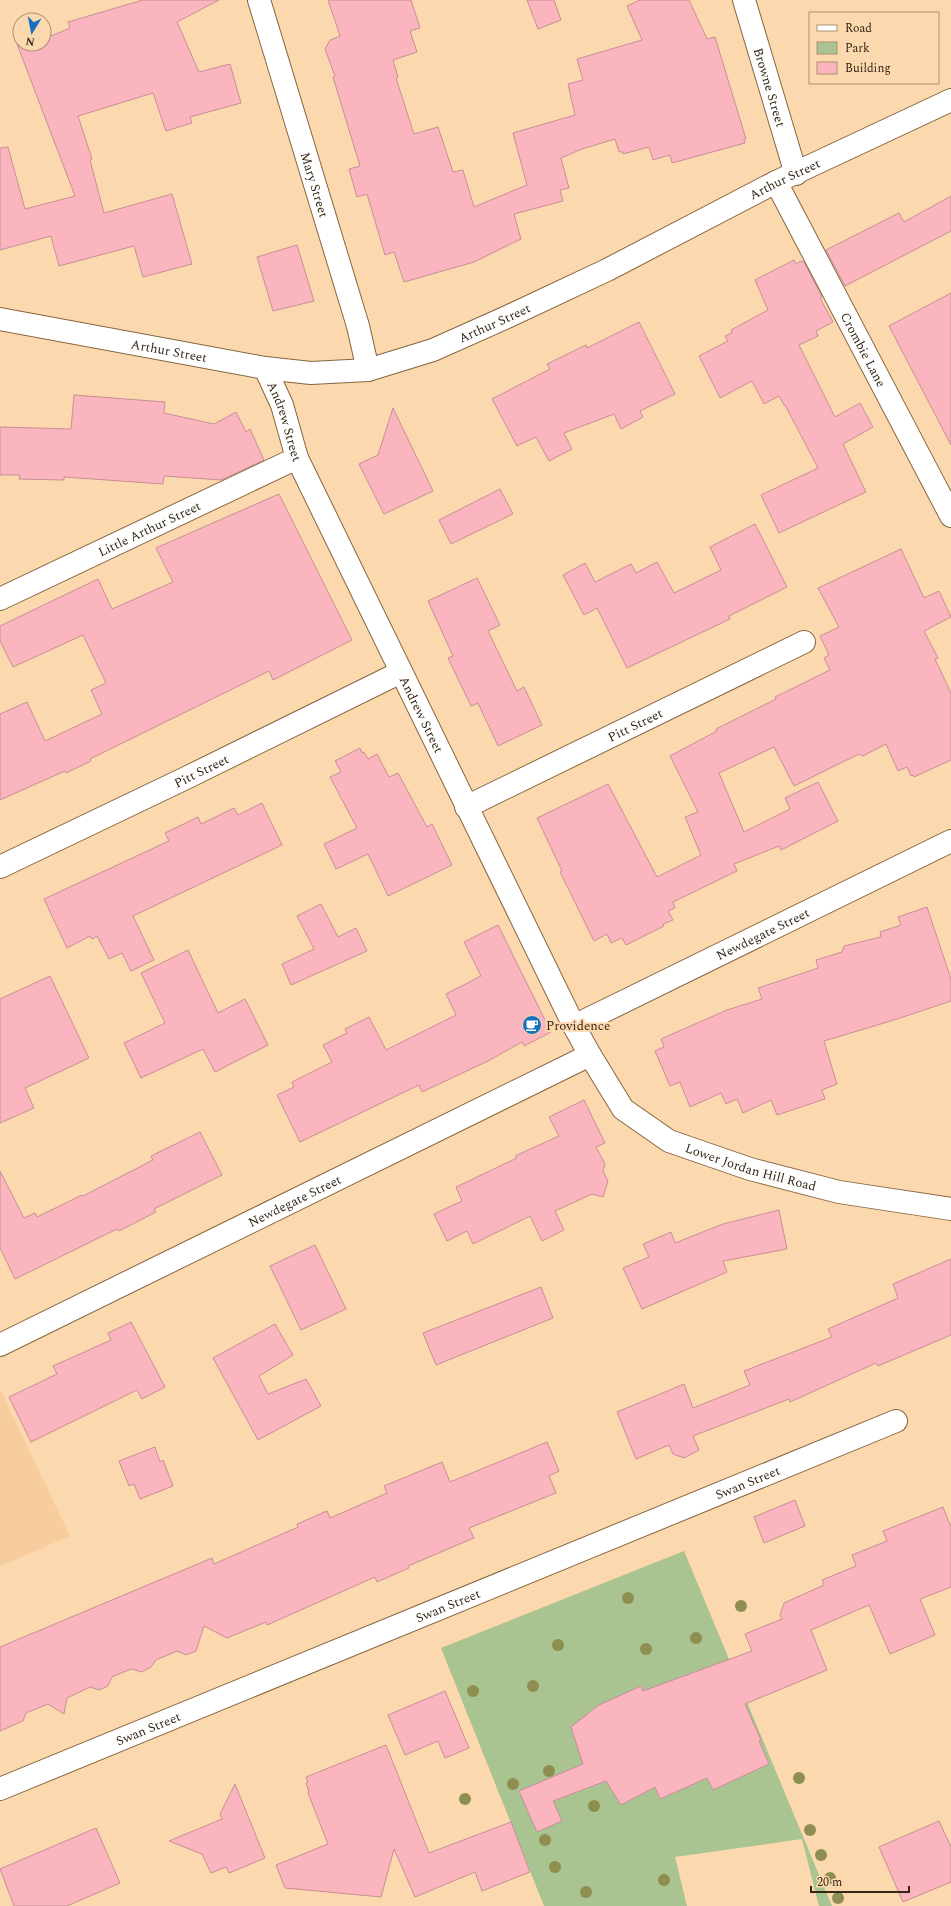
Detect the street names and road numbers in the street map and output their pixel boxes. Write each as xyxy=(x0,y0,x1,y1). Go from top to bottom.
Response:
street label: Browne Street xyxy=(748,45,791,130)
street label: Mary Street xyxy=(295,150,334,221)
street label: Arthur Street xyxy=(746,153,824,205)
street label: Arthur Street xyxy=(456,298,534,348)
street label: Crombie Lane xyxy=(835,309,891,391)
street label: Arthur Street xyxy=(129,334,209,368)
street label: Andrew Street xyxy=(261,378,307,466)
street label: Little Arthur Street xyxy=(95,496,205,562)
street label: Andrew Street xyxy=(394,673,449,757)
street label: Pitt Street xyxy=(604,703,667,747)
street label: Pitt Street xyxy=(171,749,233,793)
street label: Newdegate Street xyxy=(713,903,813,966)
street label: Lower Jordan Hill Road xyxy=(682,1138,818,1197)
street label: Newdegate Street xyxy=(245,1170,345,1233)
street label: Swan Street xyxy=(712,1461,784,1505)
street label: Swan Street xyxy=(413,1584,484,1628)
street label: Swan Street xyxy=(113,1707,184,1751)

